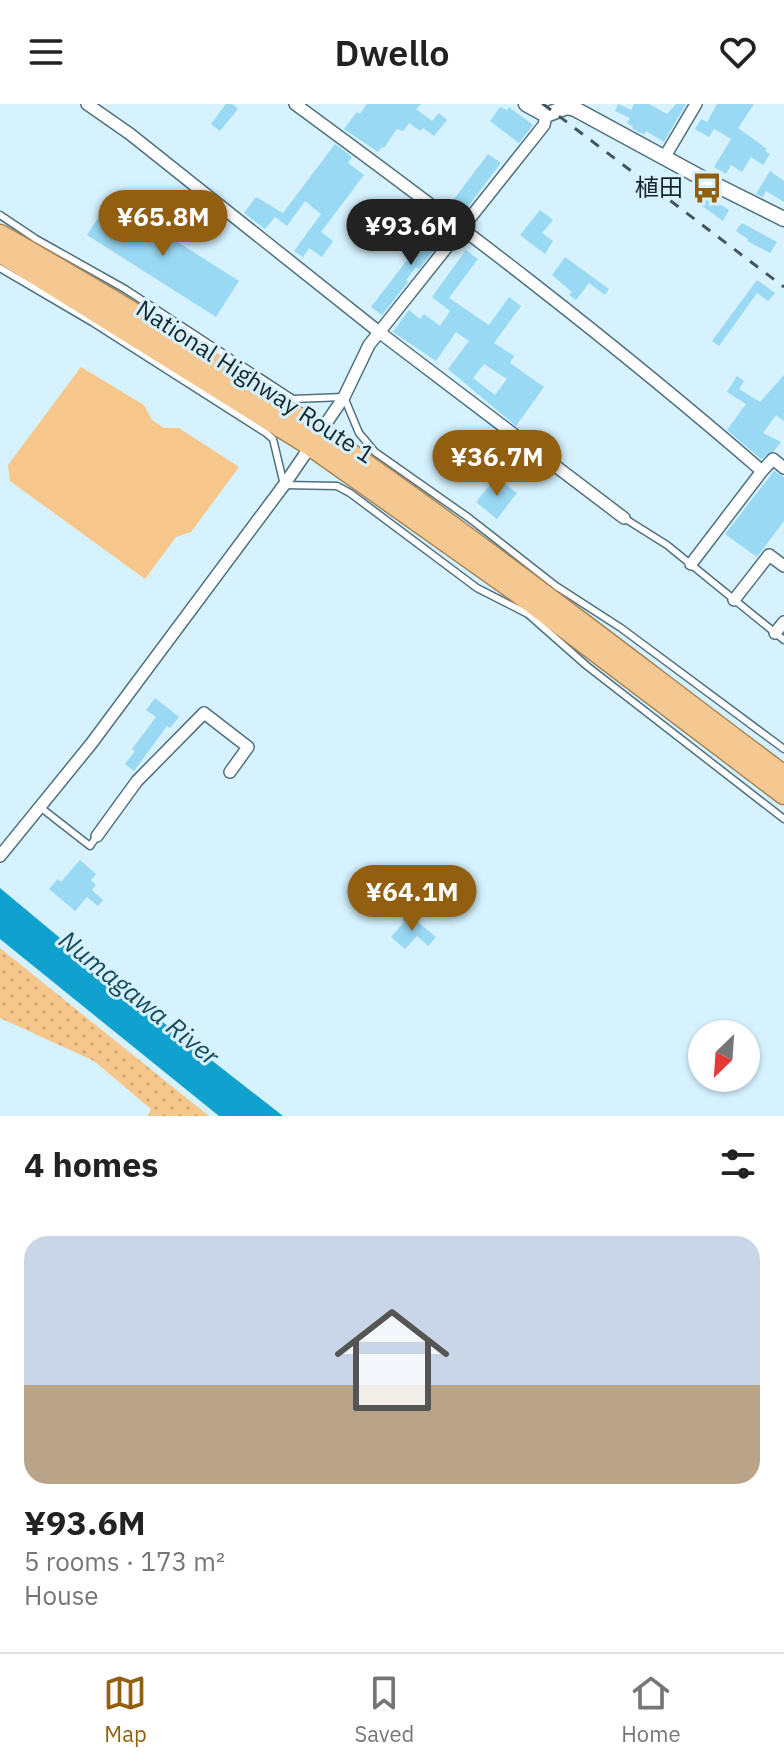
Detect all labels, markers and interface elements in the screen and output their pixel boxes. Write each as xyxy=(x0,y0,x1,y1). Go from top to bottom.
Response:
text: Dwello xyxy=(334,29,450,76)
icon: menu xyxy=(24,30,68,74)
icon: heart xyxy=(716,30,760,74)
place label: 植田 xyxy=(635,171,683,203)
bus stop icon: 植田 xyxy=(690,171,724,205)
pin: ¥65.8M xyxy=(98,190,228,258)
text: ¥65.8M xyxy=(116,199,210,233)
pin: ¥93.6M xyxy=(346,199,476,267)
text: ¥93.6M xyxy=(364,208,458,242)
street label: National Highway Route 1 xyxy=(130,292,381,470)
pin: ¥36.7M xyxy=(432,430,562,498)
text: ¥36.7M xyxy=(450,439,544,473)
pin: ¥64.1M xyxy=(347,865,477,933)
text: ¥64.1M xyxy=(365,874,459,908)
water label: Numagawa River xyxy=(53,922,228,1073)
north arrow xyxy=(688,1020,760,1092)
map controls xyxy=(688,1020,760,1092)
text: 4 homes xyxy=(24,1142,159,1186)
icon: filters xyxy=(716,1142,760,1186)
icon: home xyxy=(320,1288,464,1432)
text: ¥93.6M xyxy=(24,1500,146,1544)
text: 5 rooms · 173 m² xyxy=(24,1544,225,1578)
text: House xyxy=(24,1578,99,1612)
tab: Map xyxy=(103,1671,147,1748)
tab: Saved xyxy=(354,1671,414,1748)
tab: Home xyxy=(621,1671,680,1748)

